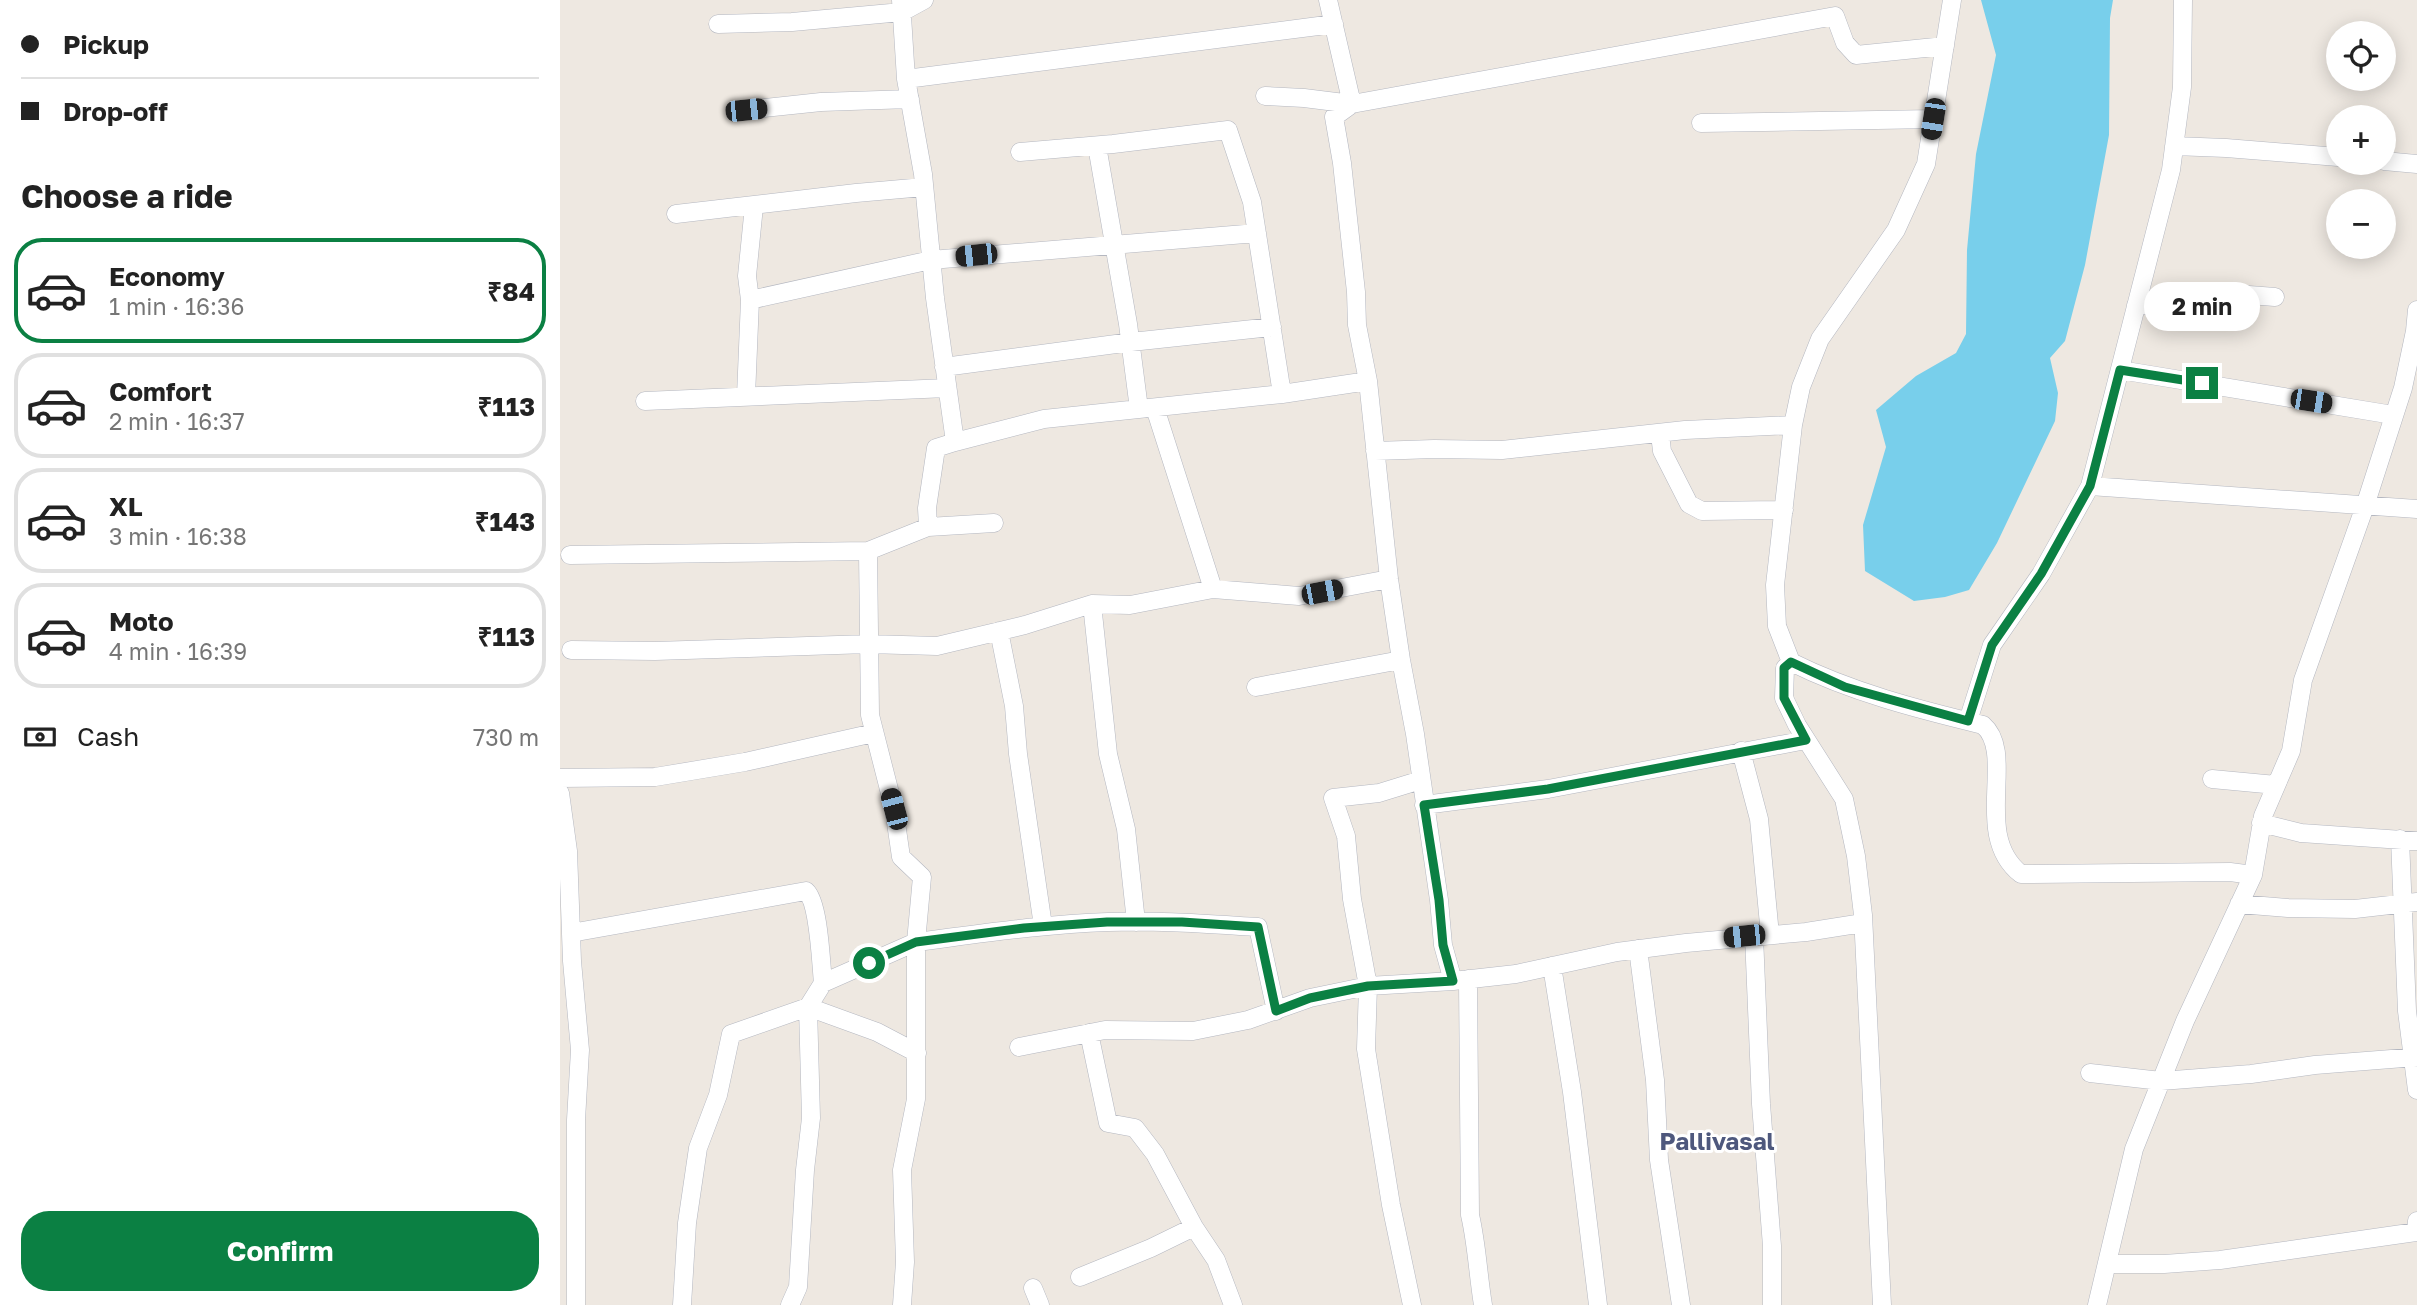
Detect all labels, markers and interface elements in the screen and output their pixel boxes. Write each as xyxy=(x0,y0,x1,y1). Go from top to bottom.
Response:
map controls xyxy=(2326,21,2396,259)
button: locate xyxy=(2326,21,2396,91)
text: Pickup xyxy=(63,29,149,60)
text: Drop-off xyxy=(63,96,168,127)
car xyxy=(725,97,768,123)
car xyxy=(1920,97,1947,141)
button: + xyxy=(2326,105,2396,175)
text: Choose a ride xyxy=(21,177,233,215)
button: − xyxy=(2326,189,2396,259)
car xyxy=(955,242,998,268)
icon: car xyxy=(25,259,88,322)
text: Economy xyxy=(109,261,225,292)
text: ₹84 xyxy=(487,276,535,307)
callout: 2 min xyxy=(2144,282,2260,330)
text: 1 min · 16:36 xyxy=(109,292,244,320)
text: 2 min xyxy=(2172,292,2232,320)
route end xyxy=(2186,367,2218,399)
icon: car xyxy=(25,374,88,437)
text: Comfort xyxy=(109,376,212,407)
car xyxy=(2289,387,2334,415)
text: ₹113 xyxy=(477,391,535,422)
text: 2 min · 16:37 xyxy=(109,407,245,435)
icon: car xyxy=(25,489,88,552)
text: XL xyxy=(109,491,143,522)
text: ₹143 xyxy=(475,506,535,537)
text: 3 min · 16:38 xyxy=(109,522,247,550)
car xyxy=(1300,578,1345,606)
icon: car xyxy=(25,604,88,667)
text: Moto xyxy=(109,606,174,637)
text: ₹113 xyxy=(477,621,535,652)
text: 4 min · 16:39 xyxy=(109,637,247,665)
icon: cash xyxy=(21,718,59,756)
text: Cash xyxy=(77,721,139,752)
text: 730 m xyxy=(473,723,539,751)
car xyxy=(879,786,910,832)
car xyxy=(1723,923,1766,949)
route start xyxy=(853,947,885,979)
district label: Pallivasal xyxy=(1659,1126,1775,1155)
button: Confirm xyxy=(21,1211,539,1291)

